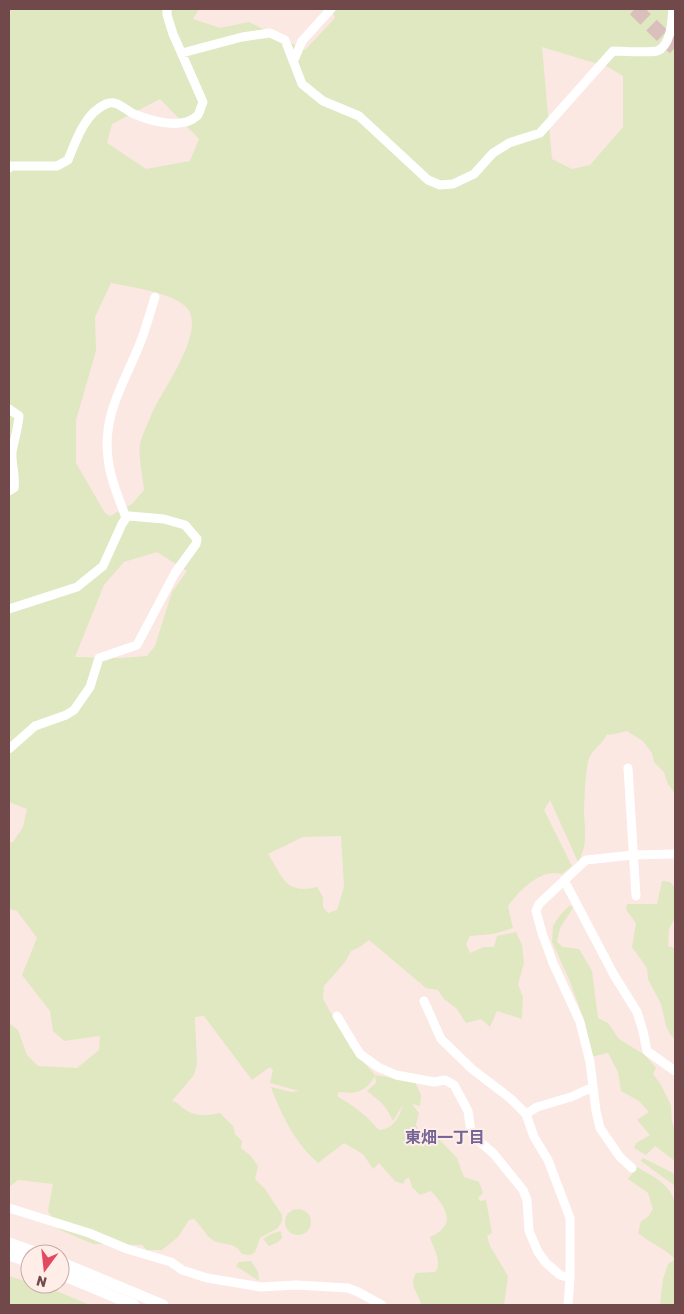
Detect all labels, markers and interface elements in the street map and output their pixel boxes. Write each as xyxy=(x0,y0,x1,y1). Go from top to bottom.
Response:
district label: 東畑一丁目 xyxy=(405,1128,485,1147)
north arrow xyxy=(20,1244,70,1294)
text: N xyxy=(35,1272,49,1291)

